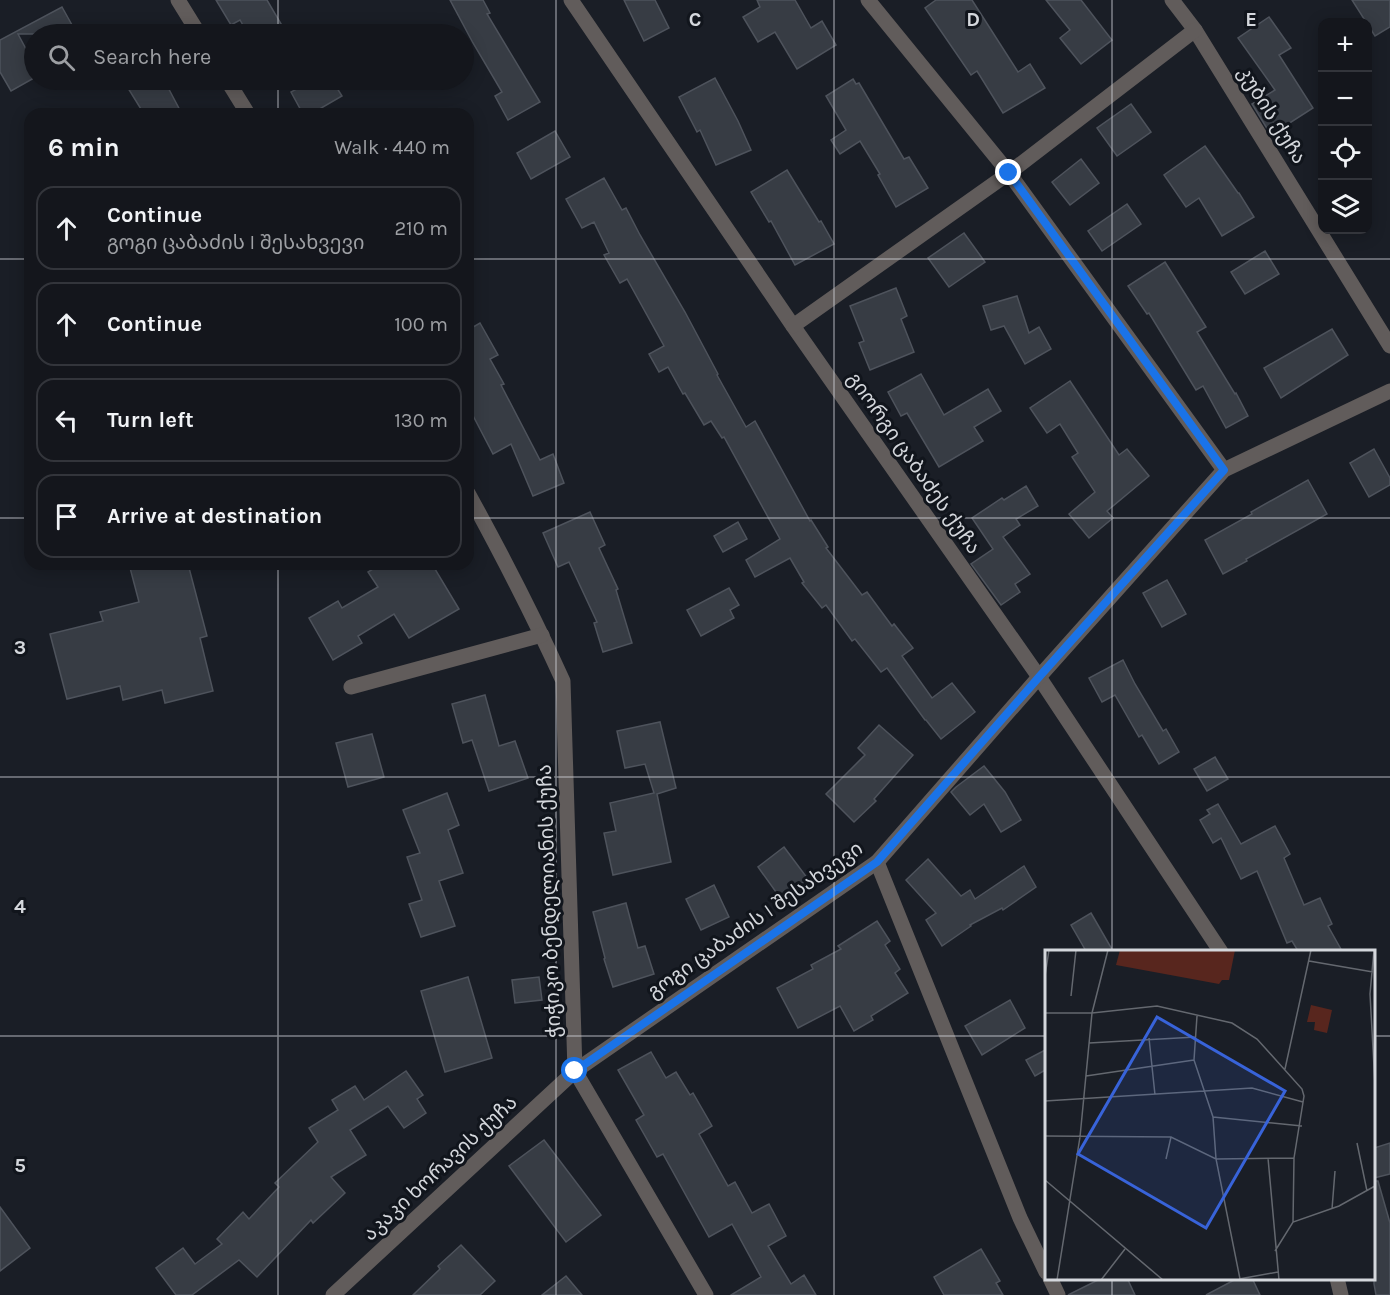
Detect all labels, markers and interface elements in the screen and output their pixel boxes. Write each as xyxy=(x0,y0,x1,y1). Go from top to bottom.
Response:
text: C xyxy=(689,8,701,31)
text: D xyxy=(966,8,980,31)
text: E xyxy=(1245,8,1257,31)
map controls xyxy=(1318,18,1372,234)
button: + xyxy=(1318,18,1372,72)
search box xyxy=(24,24,474,90)
icon: search xyxy=(45,41,78,74)
text: Search here xyxy=(93,44,211,70)
street label: კუბის ქუჩა xyxy=(1233,62,1311,168)
button: − xyxy=(1318,72,1372,126)
button: locate xyxy=(1318,126,1372,180)
text: 6 min xyxy=(48,132,120,163)
text: Walk · 440 m xyxy=(334,136,450,159)
route end xyxy=(995,159,1021,185)
button: layers xyxy=(1318,180,1372,234)
text: Continue xyxy=(107,202,202,228)
icon: ahead xyxy=(50,212,83,245)
text: 210 m xyxy=(394,217,448,240)
text: გოგი ცაბაძის I შესახვევი xyxy=(107,231,364,254)
icon: ahead xyxy=(50,308,83,341)
text: Continue xyxy=(107,311,202,337)
text: 100 m xyxy=(394,313,448,336)
street label: გიორგი ცაბაძეს ქუჩა xyxy=(843,368,985,558)
icon: left xyxy=(50,404,83,437)
text: Turn left xyxy=(107,407,194,433)
text: 130 m xyxy=(394,409,448,432)
icon: arrive xyxy=(50,500,83,533)
text: Arrive at destination xyxy=(107,503,322,529)
text: 3 xyxy=(14,636,26,659)
street label: ჭიჭიკო ბენდელიანის ქუჩა xyxy=(533,764,566,1038)
street label: გოგი ცაბაძის I შესახვევი xyxy=(643,837,867,1003)
text: 4 xyxy=(14,895,26,918)
inset map xyxy=(1045,950,1375,1280)
route start xyxy=(561,1057,587,1083)
street label: აკაკი ხორავის ქუჩა xyxy=(358,1091,522,1245)
text: 5 xyxy=(14,1154,26,1177)

